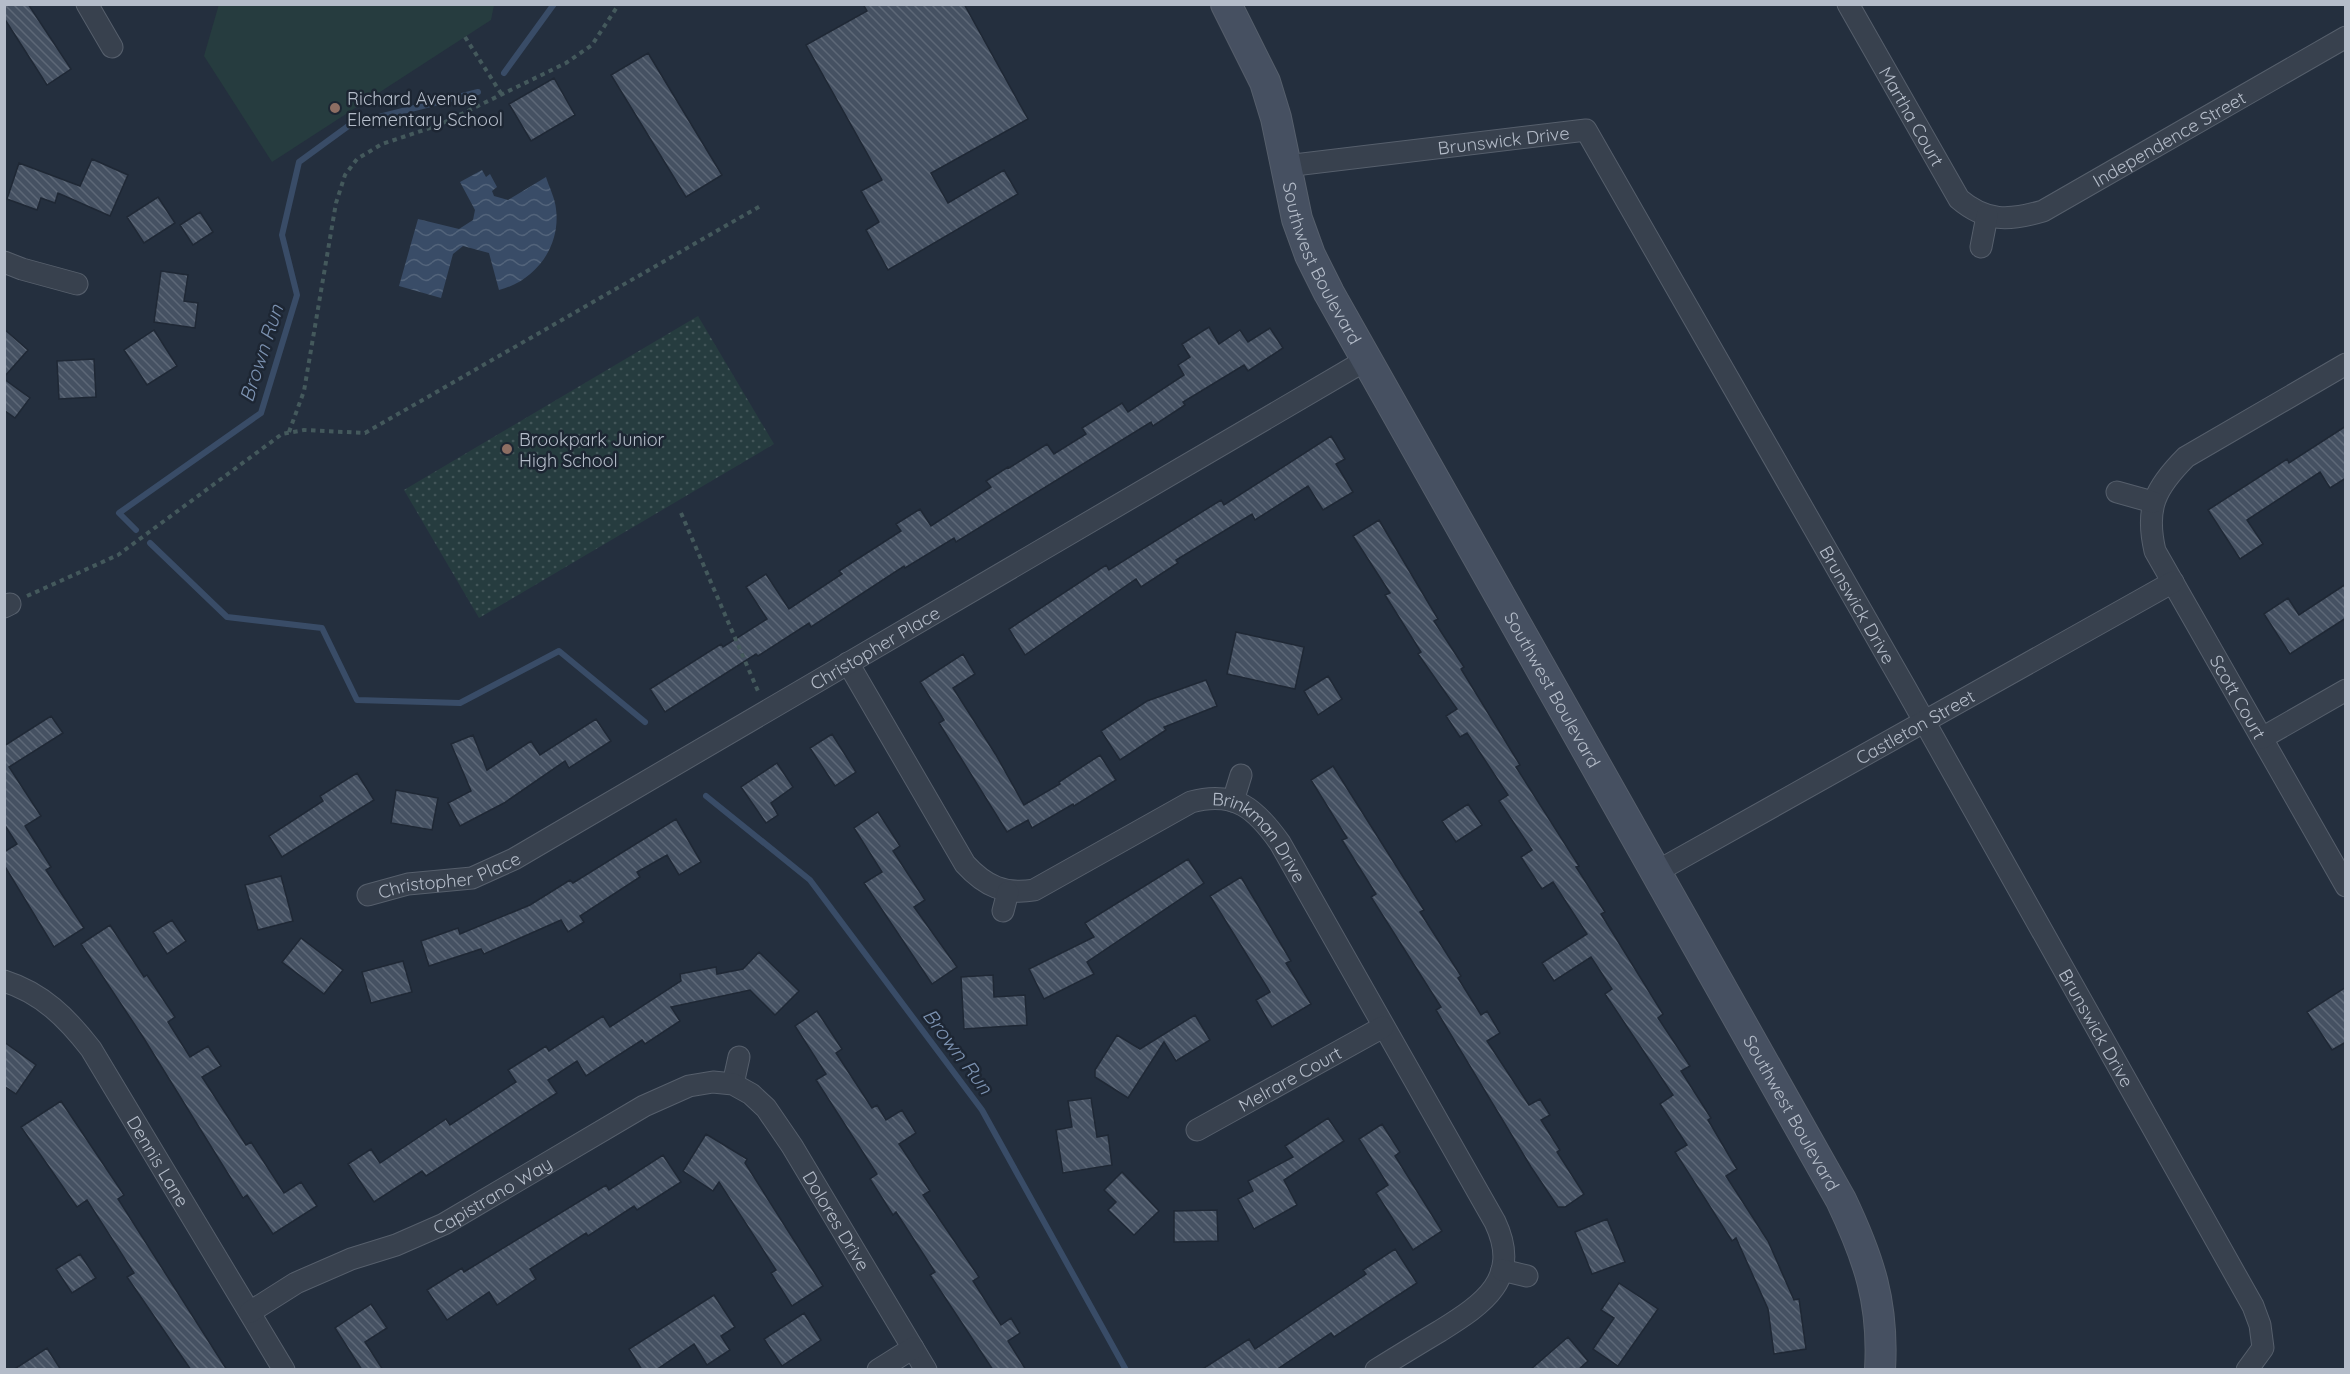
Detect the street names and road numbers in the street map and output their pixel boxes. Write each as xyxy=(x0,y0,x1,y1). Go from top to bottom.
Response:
street label: Martha Court xyxy=(1874,62,1949,170)
street label: Independence Street xyxy=(2088,86,2249,192)
street label: Brunswick Drive xyxy=(1436,121,1571,159)
street label: Southwest Boulevard xyxy=(1278,180,1367,348)
street label: Brunswick Drive xyxy=(1815,541,1901,668)
street label: Christopher Place xyxy=(806,601,944,695)
street label: Southwest Boulevard xyxy=(1500,607,1606,772)
street label: Scott Court xyxy=(2205,651,2271,743)
street label: Castleton Street xyxy=(1851,684,1979,769)
street label: Brinkman Drive xyxy=(1212,787,1311,887)
street label: Christopher Place xyxy=(375,846,525,903)
street label: Brunswick Drive xyxy=(2054,964,2139,1091)
street label: Southwest Boulevard xyxy=(1739,1031,1845,1195)
street label: Melrare Court xyxy=(1234,1041,1345,1116)
street label: Dennis Lane xyxy=(122,1111,195,1211)
street label: Capistrano Way xyxy=(429,1151,556,1239)
street label: Dolores Drive xyxy=(798,1167,875,1275)

